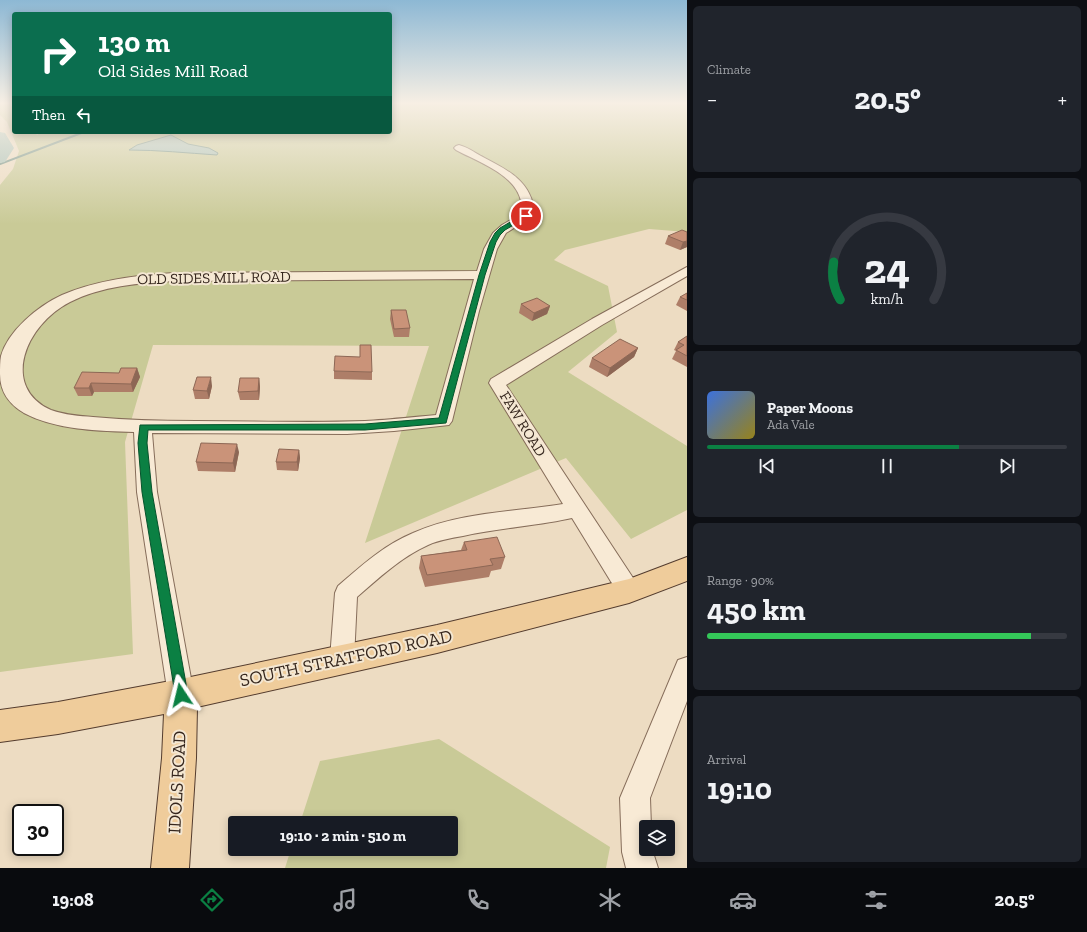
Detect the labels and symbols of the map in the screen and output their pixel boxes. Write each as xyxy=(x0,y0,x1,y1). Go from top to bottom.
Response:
pin xyxy=(509,199,543,233)
street label: OLD SIDES MILL ROAD xyxy=(137,268,291,288)
street label: FAW ROAD xyxy=(496,388,550,460)
street label: SOUTH STRATFORD ROAD xyxy=(238,625,454,691)
position arrow xyxy=(160,674,202,716)
street label: IDOLS ROAD xyxy=(163,730,191,834)
speed limit sign: 30 xyxy=(12,804,64,856)

